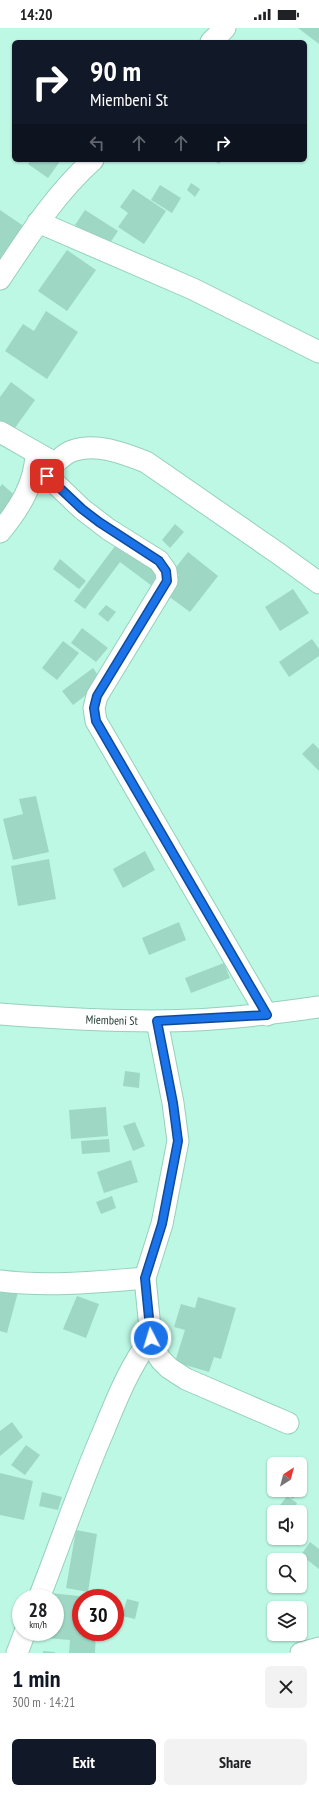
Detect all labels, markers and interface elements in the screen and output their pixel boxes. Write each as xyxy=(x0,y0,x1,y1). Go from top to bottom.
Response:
text: 14:20 xyxy=(20,5,52,24)
text: 90 m xyxy=(90,52,141,89)
icon: right xyxy=(24,56,76,108)
text: Miembeni St xyxy=(90,88,168,111)
icon: left xyxy=(86,132,108,154)
icon: ahead xyxy=(128,132,150,154)
icon: ahead xyxy=(170,132,192,154)
icon: right xyxy=(212,132,234,154)
pin xyxy=(30,459,64,493)
icon: arrive xyxy=(36,465,58,487)
street label: Miembeni St xyxy=(85,1011,139,1028)
position arrow xyxy=(130,1317,172,1359)
north arrow xyxy=(267,1457,307,1497)
map controls xyxy=(267,1457,307,1641)
button: sound xyxy=(267,1505,307,1545)
button: search xyxy=(267,1553,307,1593)
speed limit sign: 30 xyxy=(72,1589,124,1641)
text: 28 xyxy=(28,1597,48,1623)
button: layers xyxy=(267,1601,307,1641)
text: km/h xyxy=(29,1618,47,1631)
text: 1 min xyxy=(12,1663,60,1694)
button: close xyxy=(265,1666,307,1708)
text: 300 m · 14:21 xyxy=(12,1694,75,1711)
button: Exit xyxy=(12,1739,156,1785)
button: Share xyxy=(164,1739,307,1785)

